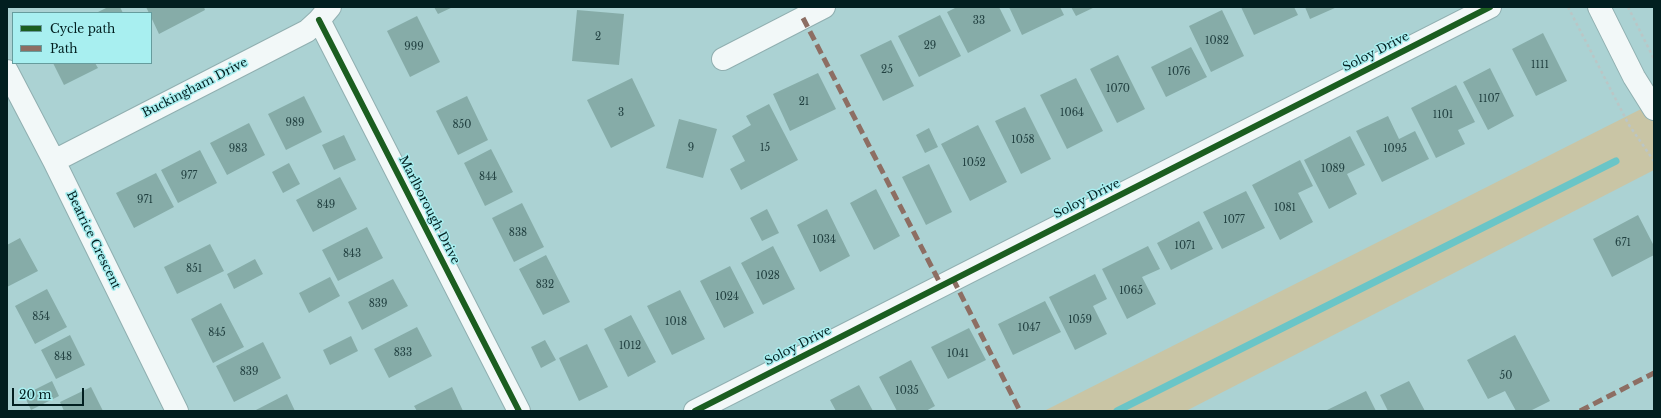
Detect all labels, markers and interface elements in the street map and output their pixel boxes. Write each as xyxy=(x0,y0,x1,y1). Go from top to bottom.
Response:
legend xyxy=(12,12,152,64)
house number: 33 xyxy=(973,15,985,27)
text: Cycle path xyxy=(50,21,115,36)
street label: Soloy Drive xyxy=(1340,29,1412,75)
house number: 2 xyxy=(595,31,601,43)
house number: 1082 xyxy=(1205,35,1229,47)
house number: 29 xyxy=(924,40,936,52)
text: Path xyxy=(50,41,78,56)
house number: 999 xyxy=(404,41,424,53)
street label: Buckingham Drive xyxy=(140,55,250,121)
house number: 1111 xyxy=(1531,59,1549,71)
house number: 25 xyxy=(881,64,893,76)
house number: 1076 xyxy=(1167,66,1191,78)
house number: 1070 xyxy=(1106,83,1130,95)
house number: 1107 xyxy=(1478,93,1500,105)
house number: 21 xyxy=(799,96,809,108)
house number: 3 xyxy=(618,107,624,119)
house number: 1064 xyxy=(1060,107,1084,119)
house number: 1101 xyxy=(1433,109,1453,121)
house number: 989 xyxy=(286,117,304,129)
house number: 850 xyxy=(453,119,471,131)
house number: 1058 xyxy=(1011,134,1035,146)
house number: 9 xyxy=(688,142,694,154)
house number: 15 xyxy=(760,142,770,154)
house number: 983 xyxy=(229,143,247,155)
house number: 1095 xyxy=(1383,143,1407,155)
street label: Marlborough Drive xyxy=(395,153,463,267)
house number: 1052 xyxy=(962,157,986,169)
house number: 1089 xyxy=(1321,163,1345,175)
house number: 977 xyxy=(181,170,197,182)
house number: 844 xyxy=(479,171,497,183)
street label: Soloy Drive xyxy=(1051,176,1123,222)
street label: Beatrice Crescent xyxy=(63,189,123,291)
house number: 971 xyxy=(137,194,153,206)
house number: 849 xyxy=(317,199,335,211)
house number: 1081 xyxy=(1274,202,1296,214)
house number: 1077 xyxy=(1223,214,1245,226)
house number: 838 xyxy=(509,227,527,239)
house number: 1034 xyxy=(812,234,836,246)
house number: 671 xyxy=(1615,237,1631,249)
house number: 1071 xyxy=(1174,240,1196,252)
house number: 843 xyxy=(343,248,361,260)
house number: 851 xyxy=(186,263,202,275)
house number: 1028 xyxy=(756,270,780,282)
house number: 832 xyxy=(536,279,554,291)
house number: 1065 xyxy=(1119,285,1143,297)
house number: 1024 xyxy=(715,291,739,303)
house number: 839 xyxy=(369,298,387,310)
house number: 854 xyxy=(32,311,50,323)
house number: 1059 xyxy=(1068,314,1092,326)
house number: 1018 xyxy=(665,316,687,328)
house number: 1047 xyxy=(1018,322,1040,334)
street label: Soloy Drive xyxy=(762,323,834,369)
house number: 845 xyxy=(208,327,226,339)
house number: 1012 xyxy=(619,340,641,352)
house number: 833 xyxy=(394,347,412,359)
house number: 1041 xyxy=(947,348,969,360)
house number: 848 xyxy=(54,351,72,363)
house number: 839 xyxy=(240,366,258,378)
house number: 50 xyxy=(1500,370,1512,382)
scale bar xyxy=(14,380,86,406)
house number: 1035 xyxy=(895,385,919,397)
text: 20 m xyxy=(19,387,51,402)

